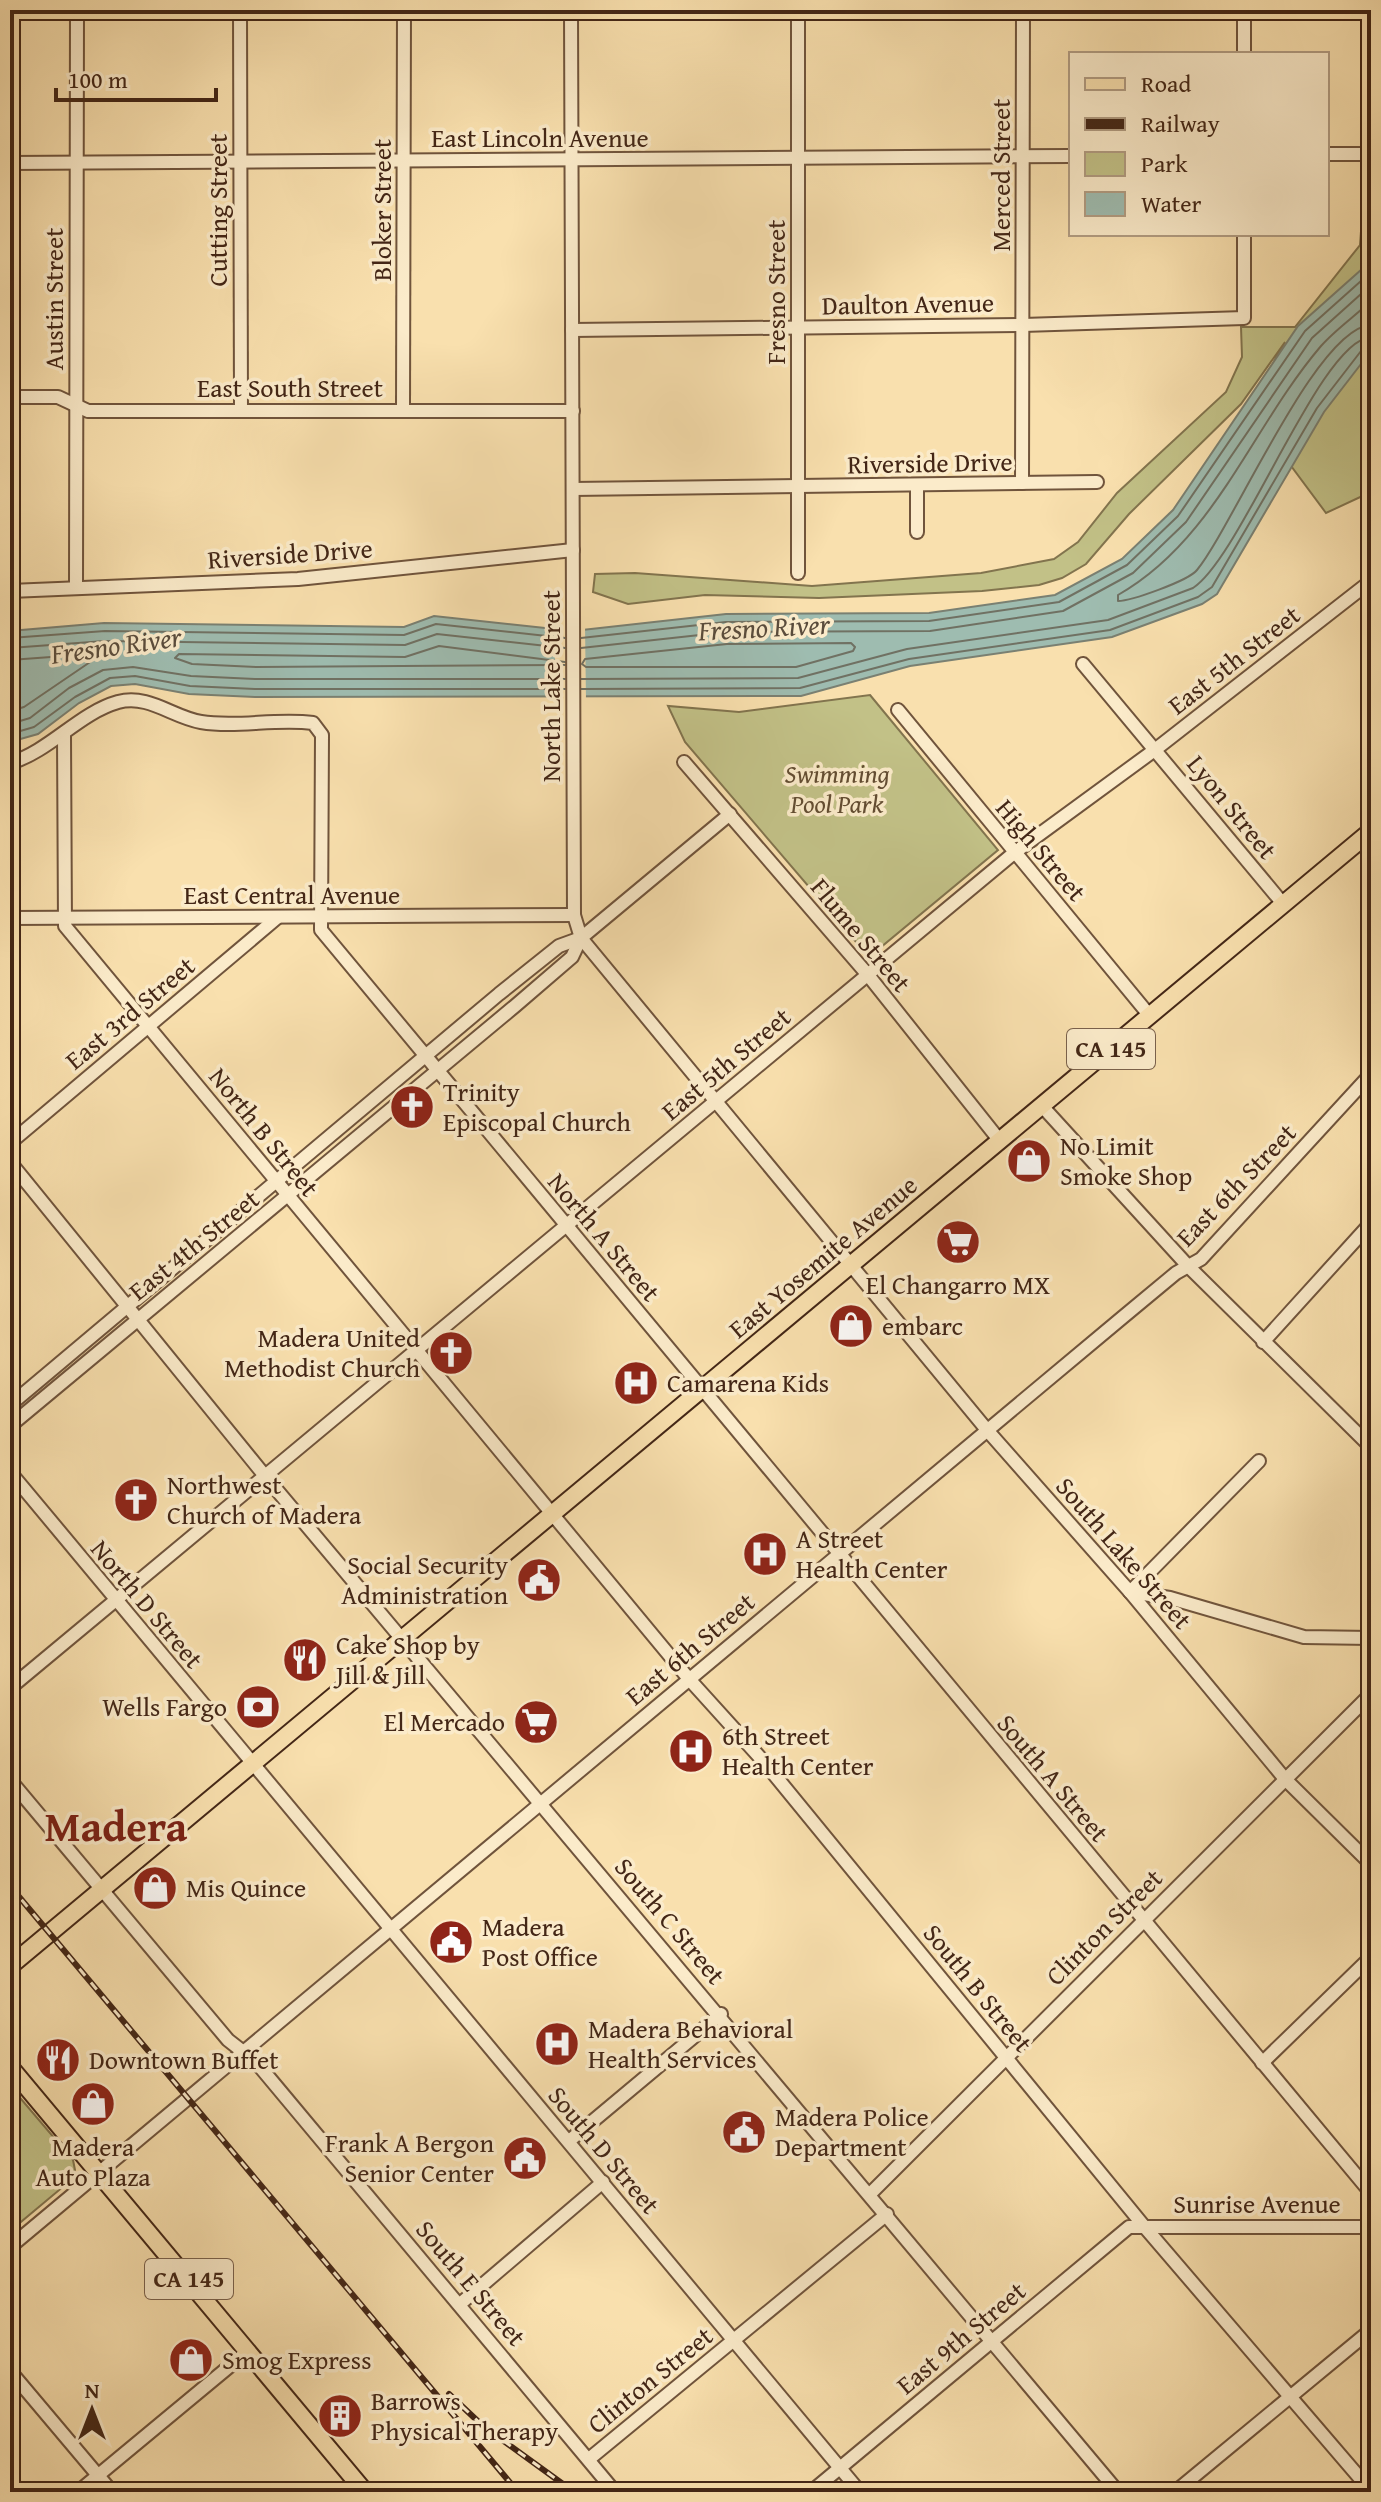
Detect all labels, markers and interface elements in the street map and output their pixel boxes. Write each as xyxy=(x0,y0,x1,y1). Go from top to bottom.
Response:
scale bar xyxy=(56,52,216,102)
legend xyxy=(1069,52,1329,236)
text: 100 m xyxy=(68,62,128,97)
text: Road xyxy=(1141,66,1191,101)
street label: Merced Street xyxy=(981,99,1020,251)
text: Railway xyxy=(1141,106,1220,141)
street label: East Lincoln Avenue xyxy=(431,118,649,157)
street label: Cutting Street xyxy=(198,134,237,286)
street label: Bloker Street xyxy=(362,139,401,281)
text: Park xyxy=(1141,146,1188,181)
text: Water xyxy=(1141,186,1202,221)
street label: Fresno Street xyxy=(756,220,795,364)
street label: Austin Street xyxy=(34,228,73,370)
street label: Daulton Avenue xyxy=(822,283,994,324)
street label: East South Street xyxy=(197,368,383,407)
street label: Riverside Drive xyxy=(847,442,1013,483)
street label: Riverside Drive xyxy=(206,528,374,579)
street label: North Lake Street xyxy=(531,590,570,782)
street label: East 5th Street xyxy=(1159,595,1308,724)
water label: Fresno River xyxy=(696,602,832,650)
water label: Fresno River xyxy=(47,615,186,674)
street label: Lyon Street xyxy=(1178,746,1287,867)
park label: Swimming Pool Park xyxy=(784,754,890,823)
street label: High Street xyxy=(987,790,1096,910)
street label: Flume Street xyxy=(802,869,921,1000)
street label: East Central Avenue xyxy=(184,875,400,914)
street label: East 3rd Street xyxy=(56,947,203,1079)
street label: East 5th Street xyxy=(652,998,799,1129)
road number: CA 145 xyxy=(1067,1029,1155,1069)
street label: North B Street xyxy=(200,1059,329,1205)
place label: Trinity Episcopal Church xyxy=(443,1072,631,1141)
church icon: Trinity Episcopal Church xyxy=(388,1083,436,1131)
street label: East 6th Street xyxy=(1167,1114,1305,1255)
place label: No Limit Smoke Shop xyxy=(1060,1126,1192,1195)
shop icon: No Limit Smoke Shop xyxy=(1005,1137,1053,1185)
street label: North A Street xyxy=(539,1164,670,1310)
street label: East Yosemite Avenue xyxy=(720,1166,926,1347)
street label: East 4th Street xyxy=(120,1180,268,1310)
supermarket icon: El Changarro MX xyxy=(934,1218,982,1266)
place label: El Changarro MX xyxy=(866,1265,1050,1304)
shop icon: embarc xyxy=(827,1302,875,1350)
place label: embarc xyxy=(882,1306,963,1345)
place label: Madera United Methodist Church xyxy=(224,1318,420,1387)
church icon: Madera United Methodist Church xyxy=(427,1329,475,1377)
hospital icon: Camarena Kids xyxy=(612,1359,660,1407)
place label: Camarena Kids xyxy=(667,1363,829,1402)
place label: Northwest Church of Madera xyxy=(167,1465,362,1534)
street label: South Lake Street xyxy=(1047,1468,1202,1637)
church icon: Northwest Church of Madera xyxy=(112,1476,160,1524)
place label: A Street Health Center xyxy=(796,1519,948,1588)
hospital icon: A Street Health Center xyxy=(741,1530,789,1578)
street label: North D Street xyxy=(82,1531,213,1677)
place label: Social Security Administration xyxy=(341,1545,508,1614)
public building icon: Social Security Administration xyxy=(515,1556,563,1604)
street label: East 6th Street xyxy=(616,1583,763,1714)
place label: Cake Shop by Jill & Jill xyxy=(333,1625,480,1694)
restaurant icon: Cake Shop by Jill & Jill xyxy=(281,1636,329,1684)
bank icon: Wells Fargo xyxy=(234,1683,282,1731)
place label: Wells Fargo xyxy=(102,1687,227,1726)
supermarket icon: El Mercado xyxy=(512,1698,560,1746)
place label: El Mercado xyxy=(384,1702,505,1741)
street label: South A Street xyxy=(988,1705,1119,1850)
place label: 6th Street Health Center xyxy=(722,1716,874,1785)
hospital icon: 6th Street Health Center xyxy=(667,1727,715,1775)
district label: Madera xyxy=(45,1795,188,1856)
street label: South C Street xyxy=(606,1849,735,1993)
street label: Clinton Street xyxy=(1036,1859,1171,1994)
shop icon: Mis Quince xyxy=(131,1864,179,1912)
place label: Mis Quince xyxy=(186,1868,306,1907)
place label: Madera Post Office xyxy=(482,1907,598,1976)
street label: South B Street xyxy=(914,1915,1043,2060)
public building icon: Madera Post Office xyxy=(427,1918,475,1966)
place label: Madera Behavioral Health Services xyxy=(588,2009,793,2078)
hospital icon: Madera Behavioral Health Services xyxy=(533,2020,581,2068)
restaurant icon: Downtown Buffet xyxy=(34,2036,82,2084)
place label: Downtown Buffet xyxy=(89,2040,278,2079)
street label: South D Street xyxy=(539,2077,670,2222)
shop icon: Madera Auto Plaza xyxy=(69,2080,117,2128)
place label: Madera Police Department xyxy=(775,2097,929,2166)
public building icon: Madera Police Department xyxy=(720,2108,768,2156)
place label: Frank A Bergon Senior Center xyxy=(325,2123,494,2192)
place label: Madera Auto Plaza xyxy=(35,2127,151,2196)
public building icon: Frank A Bergon Senior Center xyxy=(501,2134,549,2182)
street label: Sunrise Avenue xyxy=(1173,2184,1341,2223)
street label: South E Street xyxy=(407,2211,536,2354)
road number: CA 145 xyxy=(145,2259,233,2299)
street label: East 9th Street xyxy=(887,2272,1034,2403)
street label: Clinton Street xyxy=(578,2317,721,2443)
shop icon: Smog Express xyxy=(167,2336,215,2384)
place label: Smog Express xyxy=(222,2340,371,2379)
north arrow xyxy=(52,2370,132,2450)
text: N xyxy=(85,2374,100,2406)
place label: Barrows Physical Therapy xyxy=(371,2381,558,2450)
building icon: Barrows Physical Therapy xyxy=(316,2392,364,2440)

